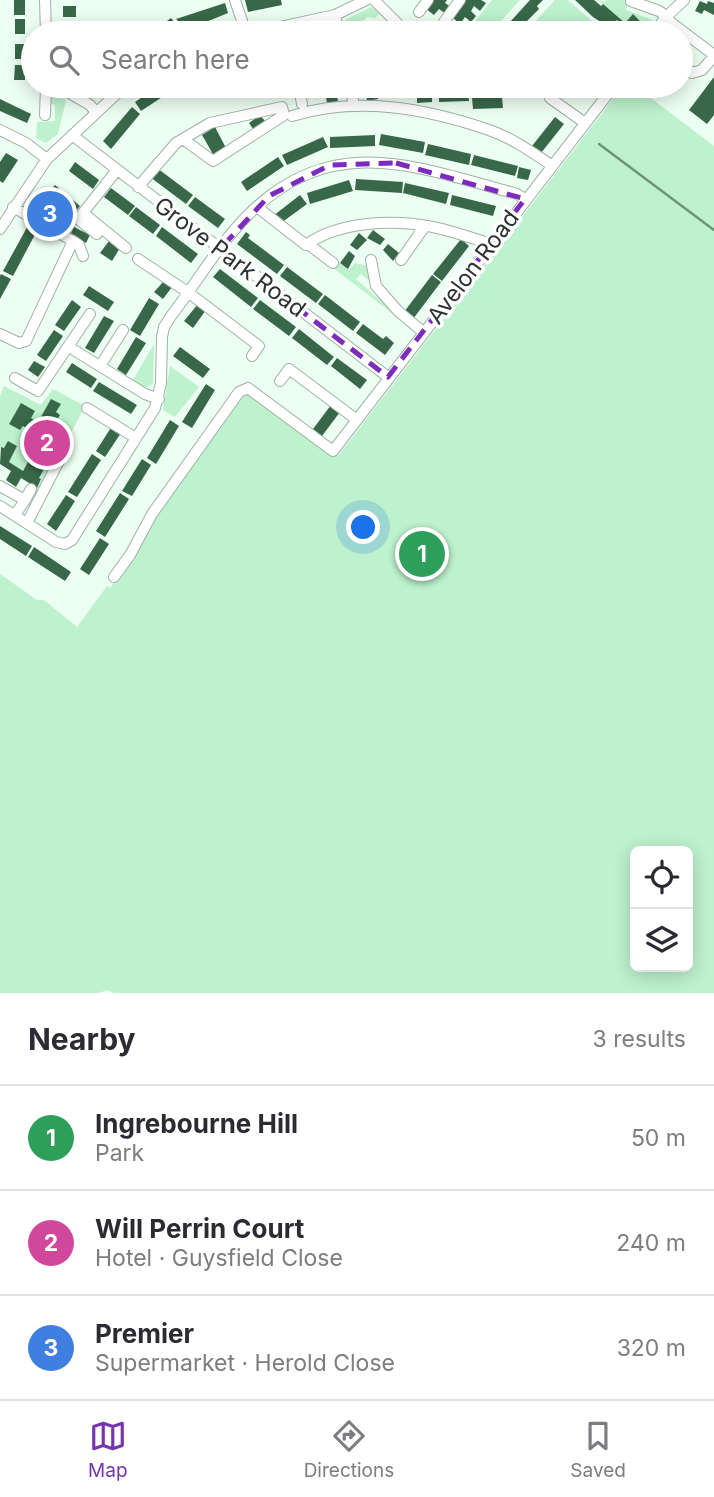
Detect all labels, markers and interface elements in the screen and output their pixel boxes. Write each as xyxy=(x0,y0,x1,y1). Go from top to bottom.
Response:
search box xyxy=(21,21,693,98)
icon: search xyxy=(45,41,83,79)
text: Search here xyxy=(101,44,250,75)
pin: 3 xyxy=(27,188,73,240)
street label: Grove Park Road xyxy=(149,191,311,323)
street label: Avelon Road xyxy=(421,205,525,329)
pin: 2 xyxy=(24,417,70,469)
your location xyxy=(346,510,380,544)
pin: 1 xyxy=(399,528,445,580)
map controls xyxy=(630,846,693,972)
button: locate xyxy=(630,846,693,909)
button: layers xyxy=(630,909,693,972)
text: Nearby xyxy=(28,1021,136,1057)
text: 3 results xyxy=(593,1025,686,1053)
text: Ingrebourne Hill xyxy=(95,1108,298,1139)
text: 1 xyxy=(46,1124,56,1152)
text: 50 m xyxy=(631,1124,686,1152)
text: Park xyxy=(95,1139,144,1167)
text: Will Perrin Court xyxy=(95,1213,304,1244)
text: 2 xyxy=(44,1229,58,1257)
text: 240 m xyxy=(616,1229,686,1257)
text: Hotel · Guysfield Close xyxy=(95,1244,343,1272)
text: Premier xyxy=(95,1318,194,1349)
text: 3 xyxy=(44,1334,58,1362)
text: 320 m xyxy=(617,1334,686,1362)
text: Supermarket · Herold Close xyxy=(95,1349,395,1377)
tab: Map xyxy=(88,1417,128,1482)
tab: Directions xyxy=(304,1417,394,1482)
tab: Saved xyxy=(570,1417,626,1482)

